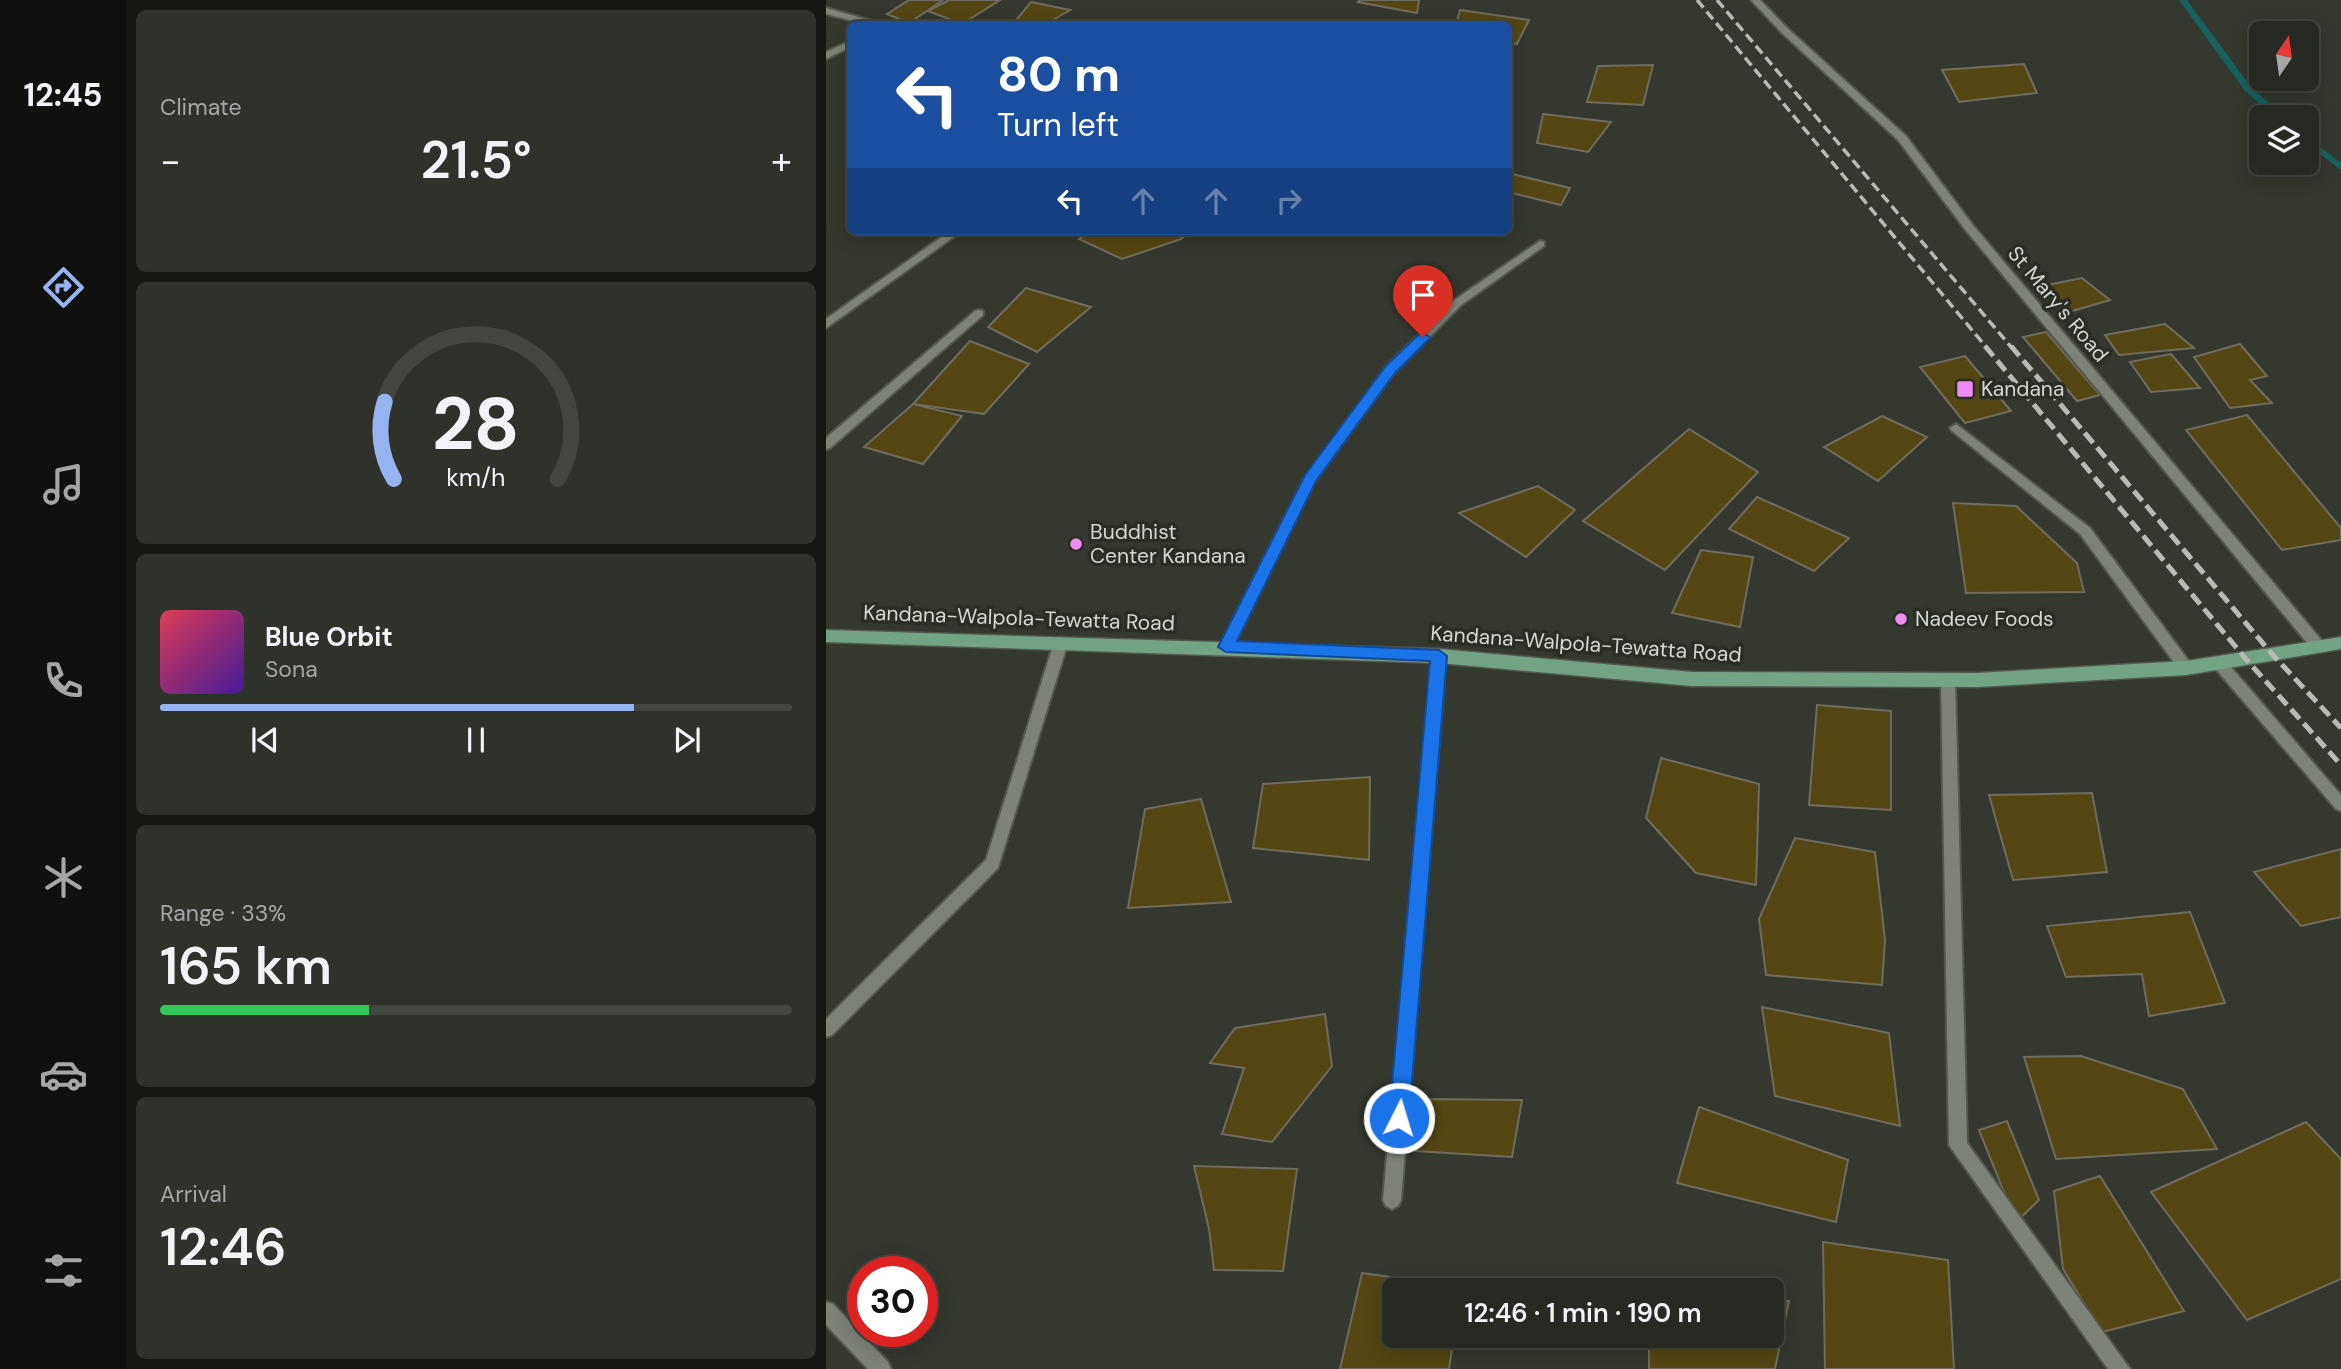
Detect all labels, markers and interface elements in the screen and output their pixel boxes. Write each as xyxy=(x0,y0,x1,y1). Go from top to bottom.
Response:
north arrow xyxy=(2249,21,2319,91)
map controls xyxy=(2249,21,2319,175)
text: 80 m xyxy=(997,42,1120,106)
icon: left xyxy=(882,49,973,140)
text: 12:45 xyxy=(24,74,102,116)
text: Climate xyxy=(160,92,242,122)
text: Turn left xyxy=(997,104,1119,146)
button: layers xyxy=(2249,105,2319,175)
text: 21.5° xyxy=(420,126,532,194)
text: − xyxy=(160,136,181,186)
text: + xyxy=(771,136,792,186)
icon: left xyxy=(1051,182,1089,220)
icon: ahead xyxy=(1124,182,1162,220)
icon: ahead xyxy=(1197,182,1235,220)
icon: right xyxy=(1270,182,1308,220)
street label: St Mary's Road xyxy=(2001,240,2115,368)
icon: directions xyxy=(39,263,88,312)
pin xyxy=(1393,265,1453,337)
icon: arrive xyxy=(1404,276,1442,314)
place label: Kandana xyxy=(1981,375,2064,403)
text: 28 xyxy=(432,377,520,472)
marker: Kandana xyxy=(1955,379,1975,399)
icon: music xyxy=(39,460,88,509)
text: km/h xyxy=(446,460,506,493)
place label: Buddhist Center Kandana xyxy=(1090,518,1246,570)
marker: Buddhist Center Kandana xyxy=(1068,536,1084,552)
street label: Kandana-Walpola-Tewatta Road xyxy=(863,599,1175,637)
place label: Nadeev Foods xyxy=(1915,605,2054,633)
marker: Nadeev Foods xyxy=(1893,611,1909,627)
street label: Kandana-Walpola-Tewatta Road xyxy=(1429,619,1743,669)
text: Blue Orbit xyxy=(265,620,393,654)
text: Sona xyxy=(265,654,318,684)
icon: phone xyxy=(39,656,88,705)
icon: previous xyxy=(246,721,284,759)
icon: pause xyxy=(457,721,495,759)
icon: next xyxy=(668,721,706,759)
icon: climate xyxy=(39,853,88,902)
text: Range · 33% xyxy=(160,898,286,928)
text: 165 km xyxy=(160,932,332,1000)
icon: car xyxy=(39,1050,88,1099)
position arrow xyxy=(1362,1081,1436,1155)
text: Arrival xyxy=(160,1179,227,1209)
text: 12:46 xyxy=(160,1213,287,1281)
icon: filters xyxy=(39,1246,88,1295)
speed limit sign: 30 xyxy=(847,1256,938,1347)
text: 12:46 · 1 min · 190 m xyxy=(1464,1296,1702,1330)

